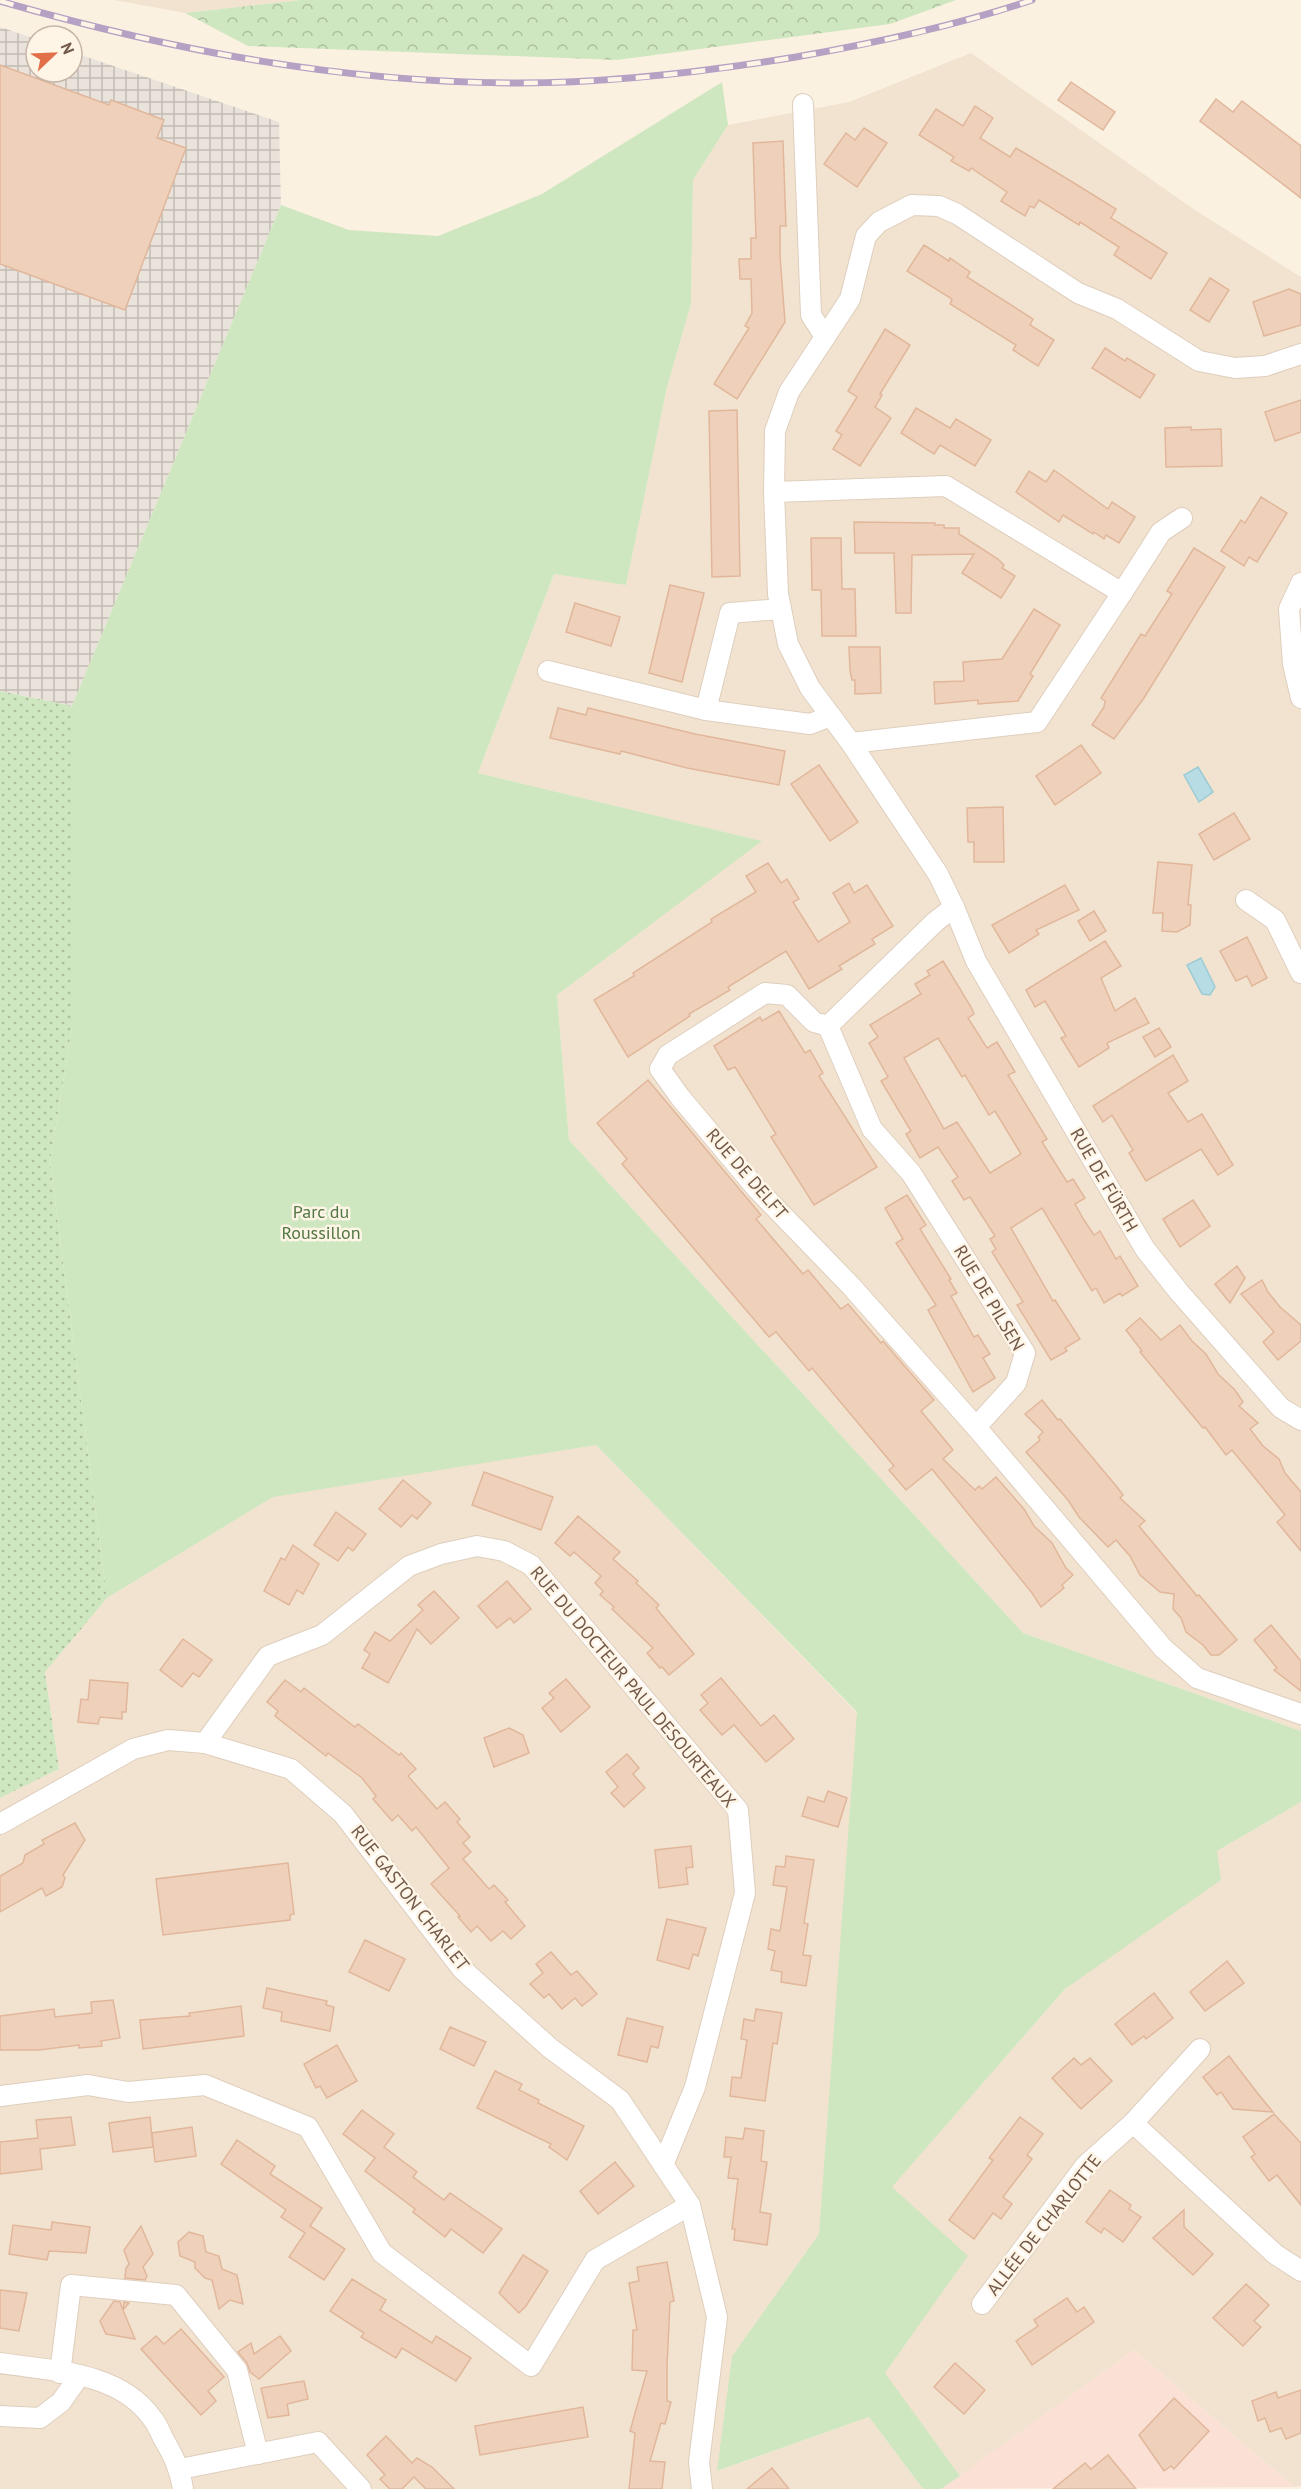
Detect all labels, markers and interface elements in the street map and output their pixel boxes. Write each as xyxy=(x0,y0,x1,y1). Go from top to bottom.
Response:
north arrow xyxy=(24,24,84,84)
text: N xyxy=(57,39,79,57)
street label: RUE DE DELFT xyxy=(702,1123,793,1224)
street label: RUE DE FÜRTH xyxy=(1066,1124,1143,1236)
park label: Parc du Roussillon xyxy=(281,1200,361,1244)
street label: RUE DE PILSEN xyxy=(949,1241,1030,1355)
street label: RUE DU DOCTEUR PAUL DESOURTEAUX xyxy=(526,1561,741,1812)
street label: RUE GASTON CHARLET xyxy=(346,1820,475,1975)
street label: ALLÉE DE CHARLOTTE xyxy=(981,2150,1106,2300)

